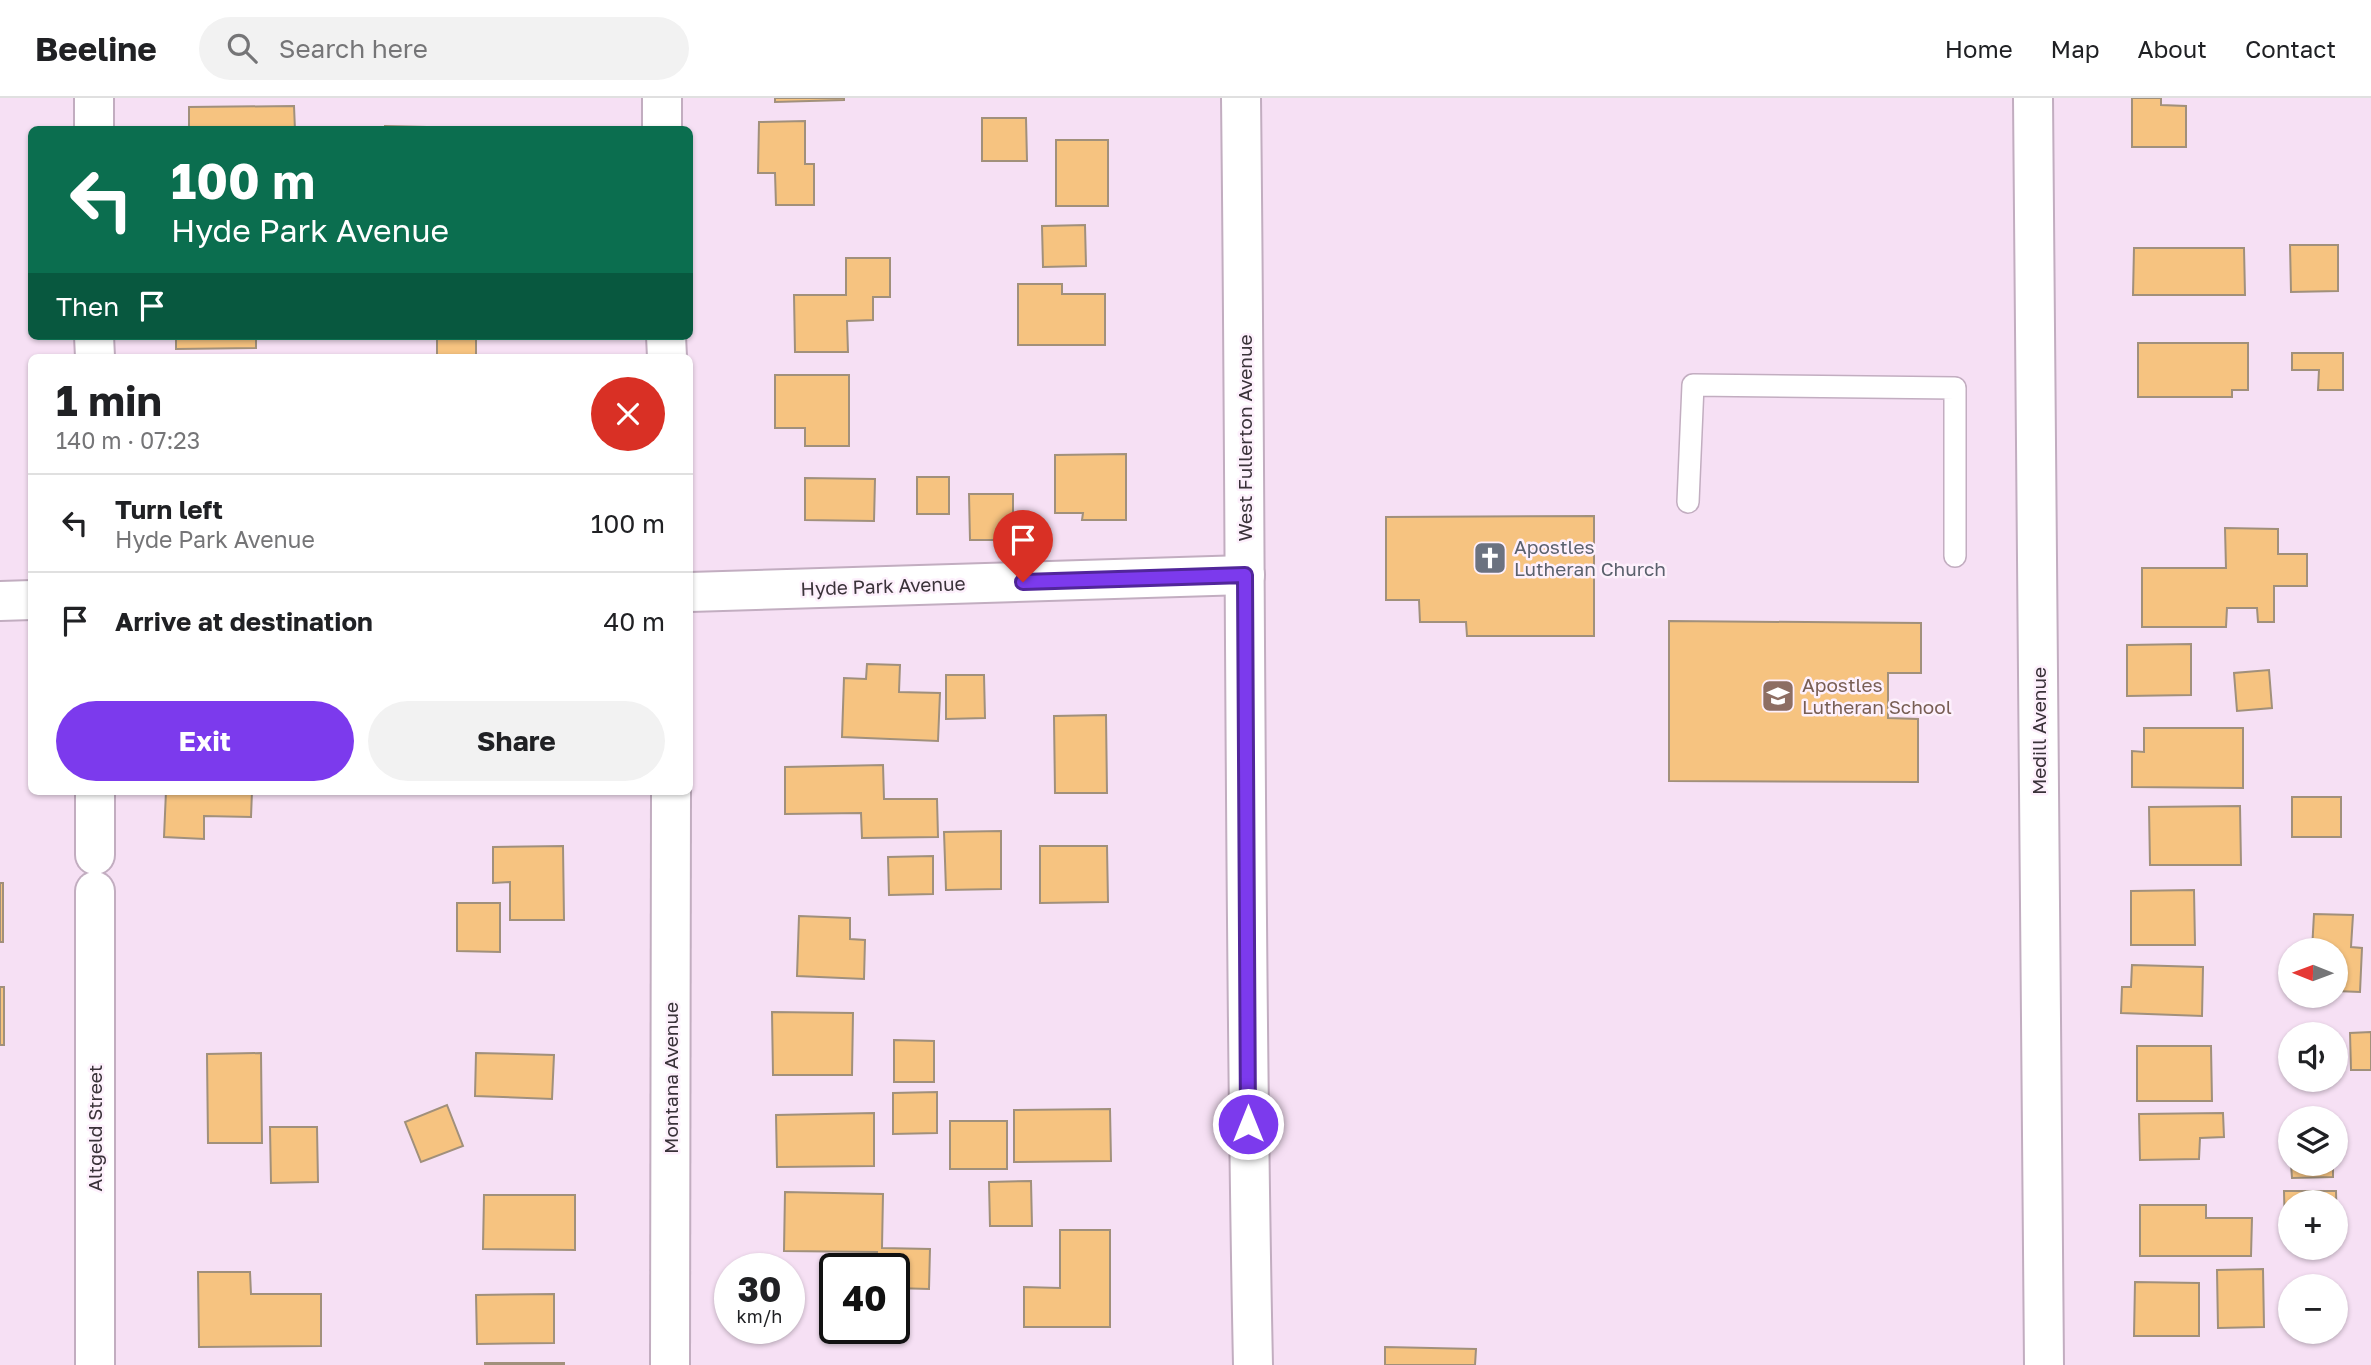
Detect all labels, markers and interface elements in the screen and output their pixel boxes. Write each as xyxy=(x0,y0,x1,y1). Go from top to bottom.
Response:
search box xyxy=(199,17,689,80)
text: Beeline xyxy=(35,29,157,68)
icon: search xyxy=(223,29,261,67)
text: Search here xyxy=(279,33,428,64)
text: Home xyxy=(1945,34,2013,63)
text: Map xyxy=(2051,34,2100,63)
text: About xyxy=(2138,34,2207,63)
text: Contact xyxy=(2245,34,2336,63)
text: 100 m xyxy=(171,151,315,210)
icon: left xyxy=(56,154,147,245)
text: Hyde Park Avenue xyxy=(171,211,449,249)
icon: arrive xyxy=(133,287,171,325)
text: Then xyxy=(56,291,119,322)
street label: West Fullerton Avenue xyxy=(1233,334,1256,542)
text: 1 min xyxy=(56,375,162,425)
button: close xyxy=(591,377,665,451)
text: 140 m · 07:23 xyxy=(56,426,200,454)
text: Turn left xyxy=(115,494,223,525)
icon: left xyxy=(56,504,94,542)
text: 100 m xyxy=(591,508,665,539)
pin xyxy=(993,510,1053,582)
icon: arrive xyxy=(1004,521,1042,559)
text: Hyde Park Avenue xyxy=(115,525,315,553)
place label: Apostles Lutheran Church xyxy=(1514,535,1666,580)
church icon: Apostles Lutheran Church xyxy=(1471,539,1509,577)
street label: Hyde Park Avenue xyxy=(800,571,966,600)
icon: arrive xyxy=(56,602,94,640)
text: Arrive at destination xyxy=(115,606,373,637)
text: 40 m xyxy=(604,606,665,637)
street label: Medill Avenue xyxy=(2027,667,2050,795)
place label: Apostles Lutheran School xyxy=(1802,673,1952,718)
school or university icon: Apostles Lutheran School xyxy=(1759,677,1797,715)
button: Exit xyxy=(56,701,354,781)
button: Share xyxy=(368,701,665,781)
north arrow xyxy=(2278,938,2348,1008)
map controls xyxy=(2278,938,2348,1344)
street label: Montana Avenue xyxy=(659,1002,682,1154)
button: sound xyxy=(2278,1022,2348,1092)
street label: Altgeld Street xyxy=(83,1065,106,1191)
position arrow xyxy=(1211,1087,1285,1161)
button: layers xyxy=(2278,1106,2348,1176)
button: + xyxy=(2278,1190,2348,1260)
speed limit sign: 40 xyxy=(819,1253,910,1344)
text: 30 xyxy=(737,1268,782,1310)
button: − xyxy=(2278,1274,2348,1344)
text: km/h xyxy=(737,1305,782,1327)

